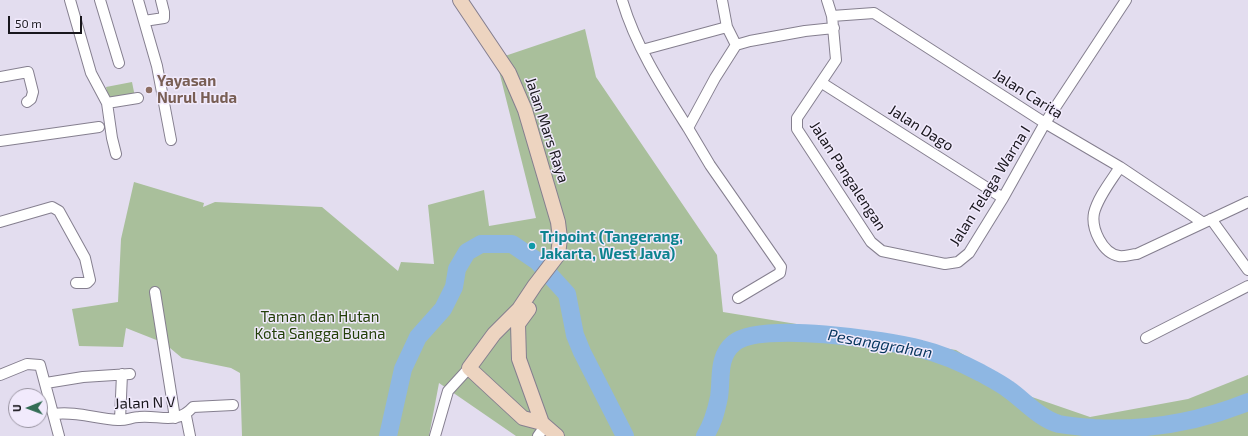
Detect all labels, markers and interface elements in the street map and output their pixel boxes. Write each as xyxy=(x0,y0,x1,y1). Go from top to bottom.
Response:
scale bar xyxy=(10,8,84,34)
text: 50 m xyxy=(15,16,42,30)
street label: Jalan Carita xyxy=(990,66,1066,122)
place label: Yayasan Nurul Huda xyxy=(157,72,237,107)
street label: Jalan Mars Raya xyxy=(521,75,573,185)
marker: Yayasan Nurul Huda xyxy=(144,85,154,95)
street label: Jalan Dago xyxy=(885,101,957,155)
street label: Jalan Pangalengan xyxy=(806,118,890,234)
street label: Jalan Telaga Warna I xyxy=(946,123,1034,249)
place label: Tripoint (Tangerang, Jakarta, West Java) xyxy=(540,228,683,263)
marker: Tripoint (Tangerang, Jakarta, West Java) xyxy=(527,241,537,251)
park label: Taman dan Hutan Kota Sangga Buana xyxy=(254,308,386,343)
water label: Pesanggrahan xyxy=(826,325,934,363)
north arrow xyxy=(8,388,48,428)
street label: Jalan N V xyxy=(114,393,176,413)
text: U xyxy=(10,404,23,412)

